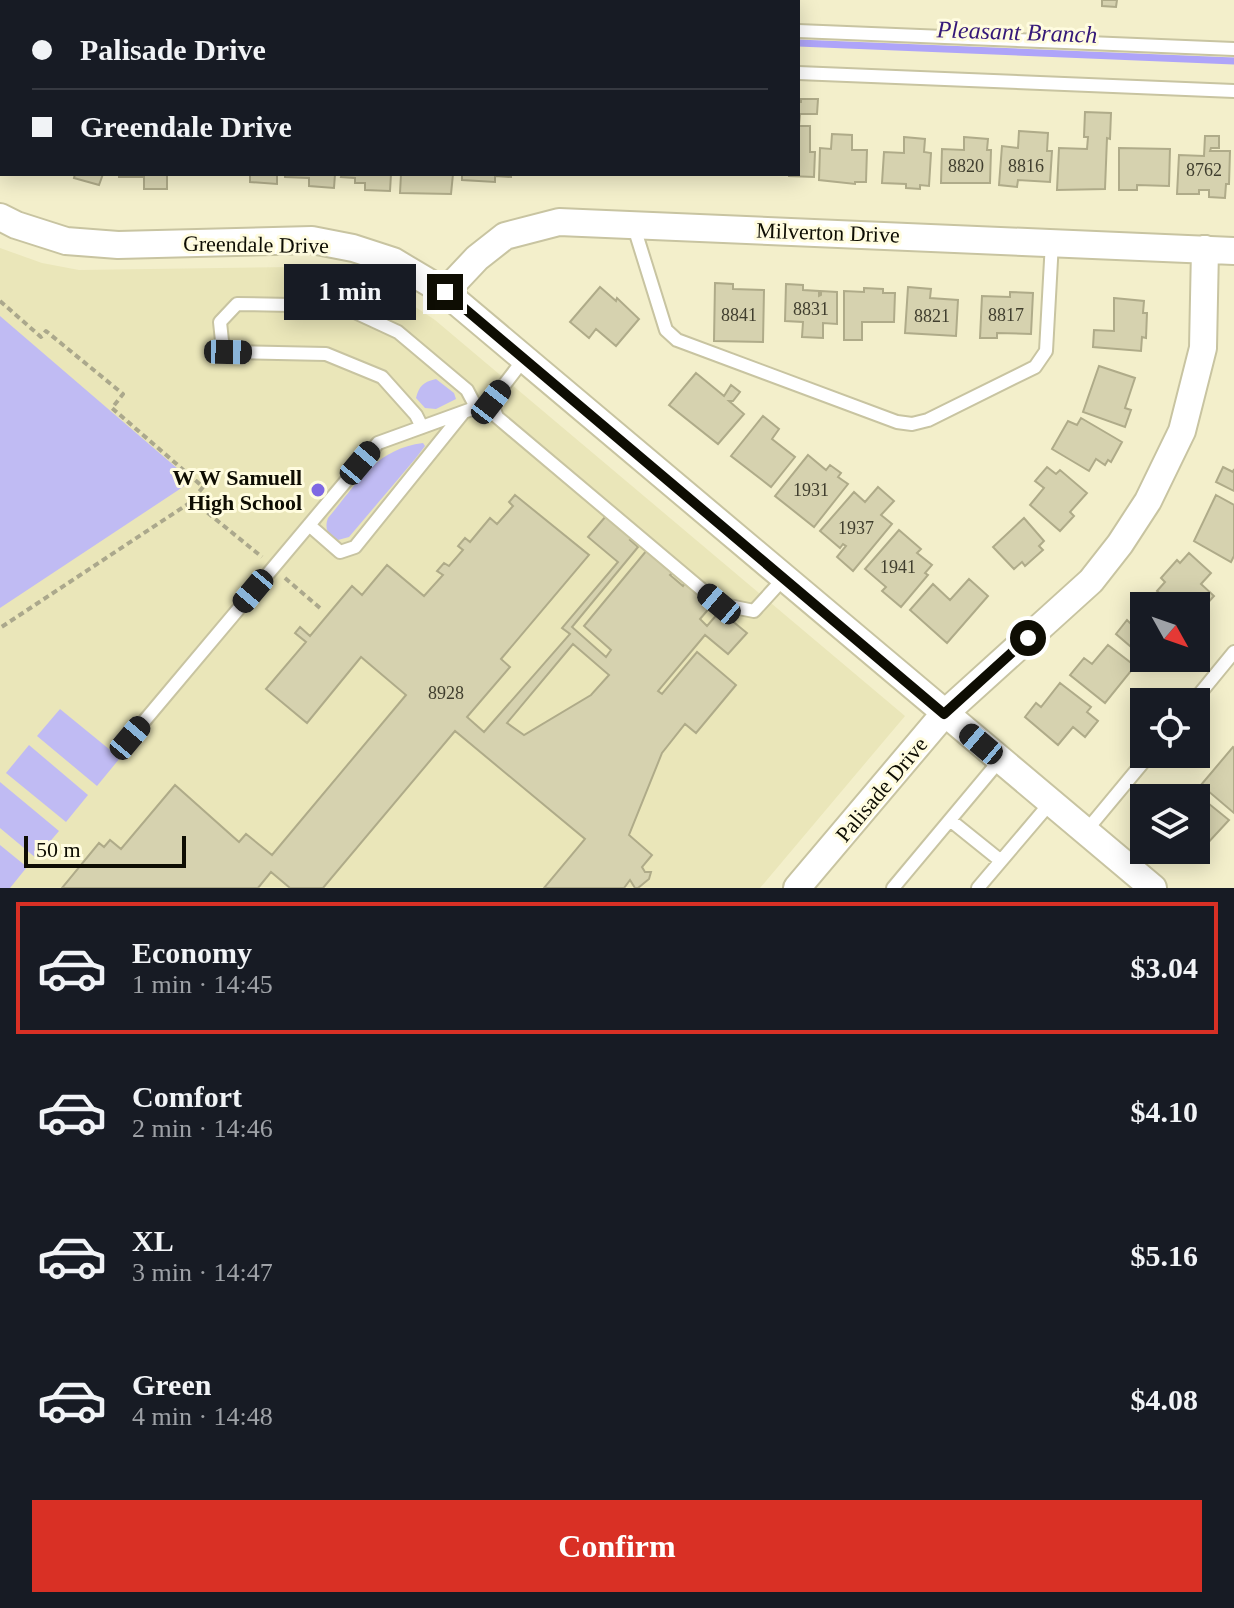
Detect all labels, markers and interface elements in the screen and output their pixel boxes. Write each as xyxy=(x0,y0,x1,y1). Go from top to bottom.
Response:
water label: Pleasant Branch xyxy=(935,16,1098,48)
text: Palisade Drive xyxy=(80,33,266,66)
text: Greendale Drive xyxy=(80,110,292,143)
house number: 8820 xyxy=(948,156,984,176)
house number: 8816 xyxy=(1008,156,1044,176)
house number: 8762 xyxy=(1186,160,1222,180)
street label: Milverton Drive xyxy=(756,218,900,247)
street label: Greendale Drive xyxy=(183,231,329,258)
callout: 1 min xyxy=(285,264,417,320)
route end xyxy=(427,274,463,310)
text: 1 min xyxy=(319,277,381,306)
house number: 8831 xyxy=(793,299,829,319)
house number: 8841 xyxy=(721,305,757,325)
house number: 8817 xyxy=(988,305,1024,325)
house number: 8821 xyxy=(914,306,950,326)
car xyxy=(204,340,252,364)
car xyxy=(467,376,515,428)
car xyxy=(335,437,385,489)
place label: W W Samuell High School xyxy=(172,465,302,515)
house number: 1931 xyxy=(793,480,829,500)
marker: W W Samuell High School xyxy=(309,481,327,499)
house number: 1937 xyxy=(838,518,874,538)
house number: 1941 xyxy=(880,557,916,577)
car xyxy=(228,565,278,617)
car xyxy=(693,579,745,629)
north arrow xyxy=(1130,592,1210,672)
map controls xyxy=(1130,592,1210,864)
route start xyxy=(1010,620,1046,656)
house number: 8928 xyxy=(428,683,464,703)
button: locate xyxy=(1130,688,1210,768)
car xyxy=(105,712,155,764)
car xyxy=(955,719,1007,769)
street label: Palisade Drive xyxy=(830,732,932,847)
button: layers xyxy=(1130,784,1210,864)
scale bar xyxy=(24,832,186,868)
text: 50 m xyxy=(36,837,81,862)
icon: car xyxy=(36,932,108,1004)
text: Economy xyxy=(132,936,252,969)
text: $3.04 xyxy=(1131,951,1198,984)
text: 1 min · 14:45 xyxy=(132,970,273,999)
icon: car xyxy=(36,1076,108,1148)
text: Comfort xyxy=(132,1080,242,1113)
text: $4.10 xyxy=(1131,1095,1198,1128)
text: 2 min · 14:46 xyxy=(132,1114,273,1143)
icon: car xyxy=(36,1220,108,1292)
text: XL xyxy=(132,1224,174,1257)
text: $5.16 xyxy=(1131,1239,1198,1272)
text: 3 min · 14:47 xyxy=(132,1258,273,1287)
icon: car xyxy=(36,1364,108,1436)
text: Green xyxy=(132,1368,211,1401)
text: $4.08 xyxy=(1131,1383,1198,1416)
text: 4 min · 14:48 xyxy=(132,1402,273,1431)
button: Confirm xyxy=(32,1500,1202,1592)

